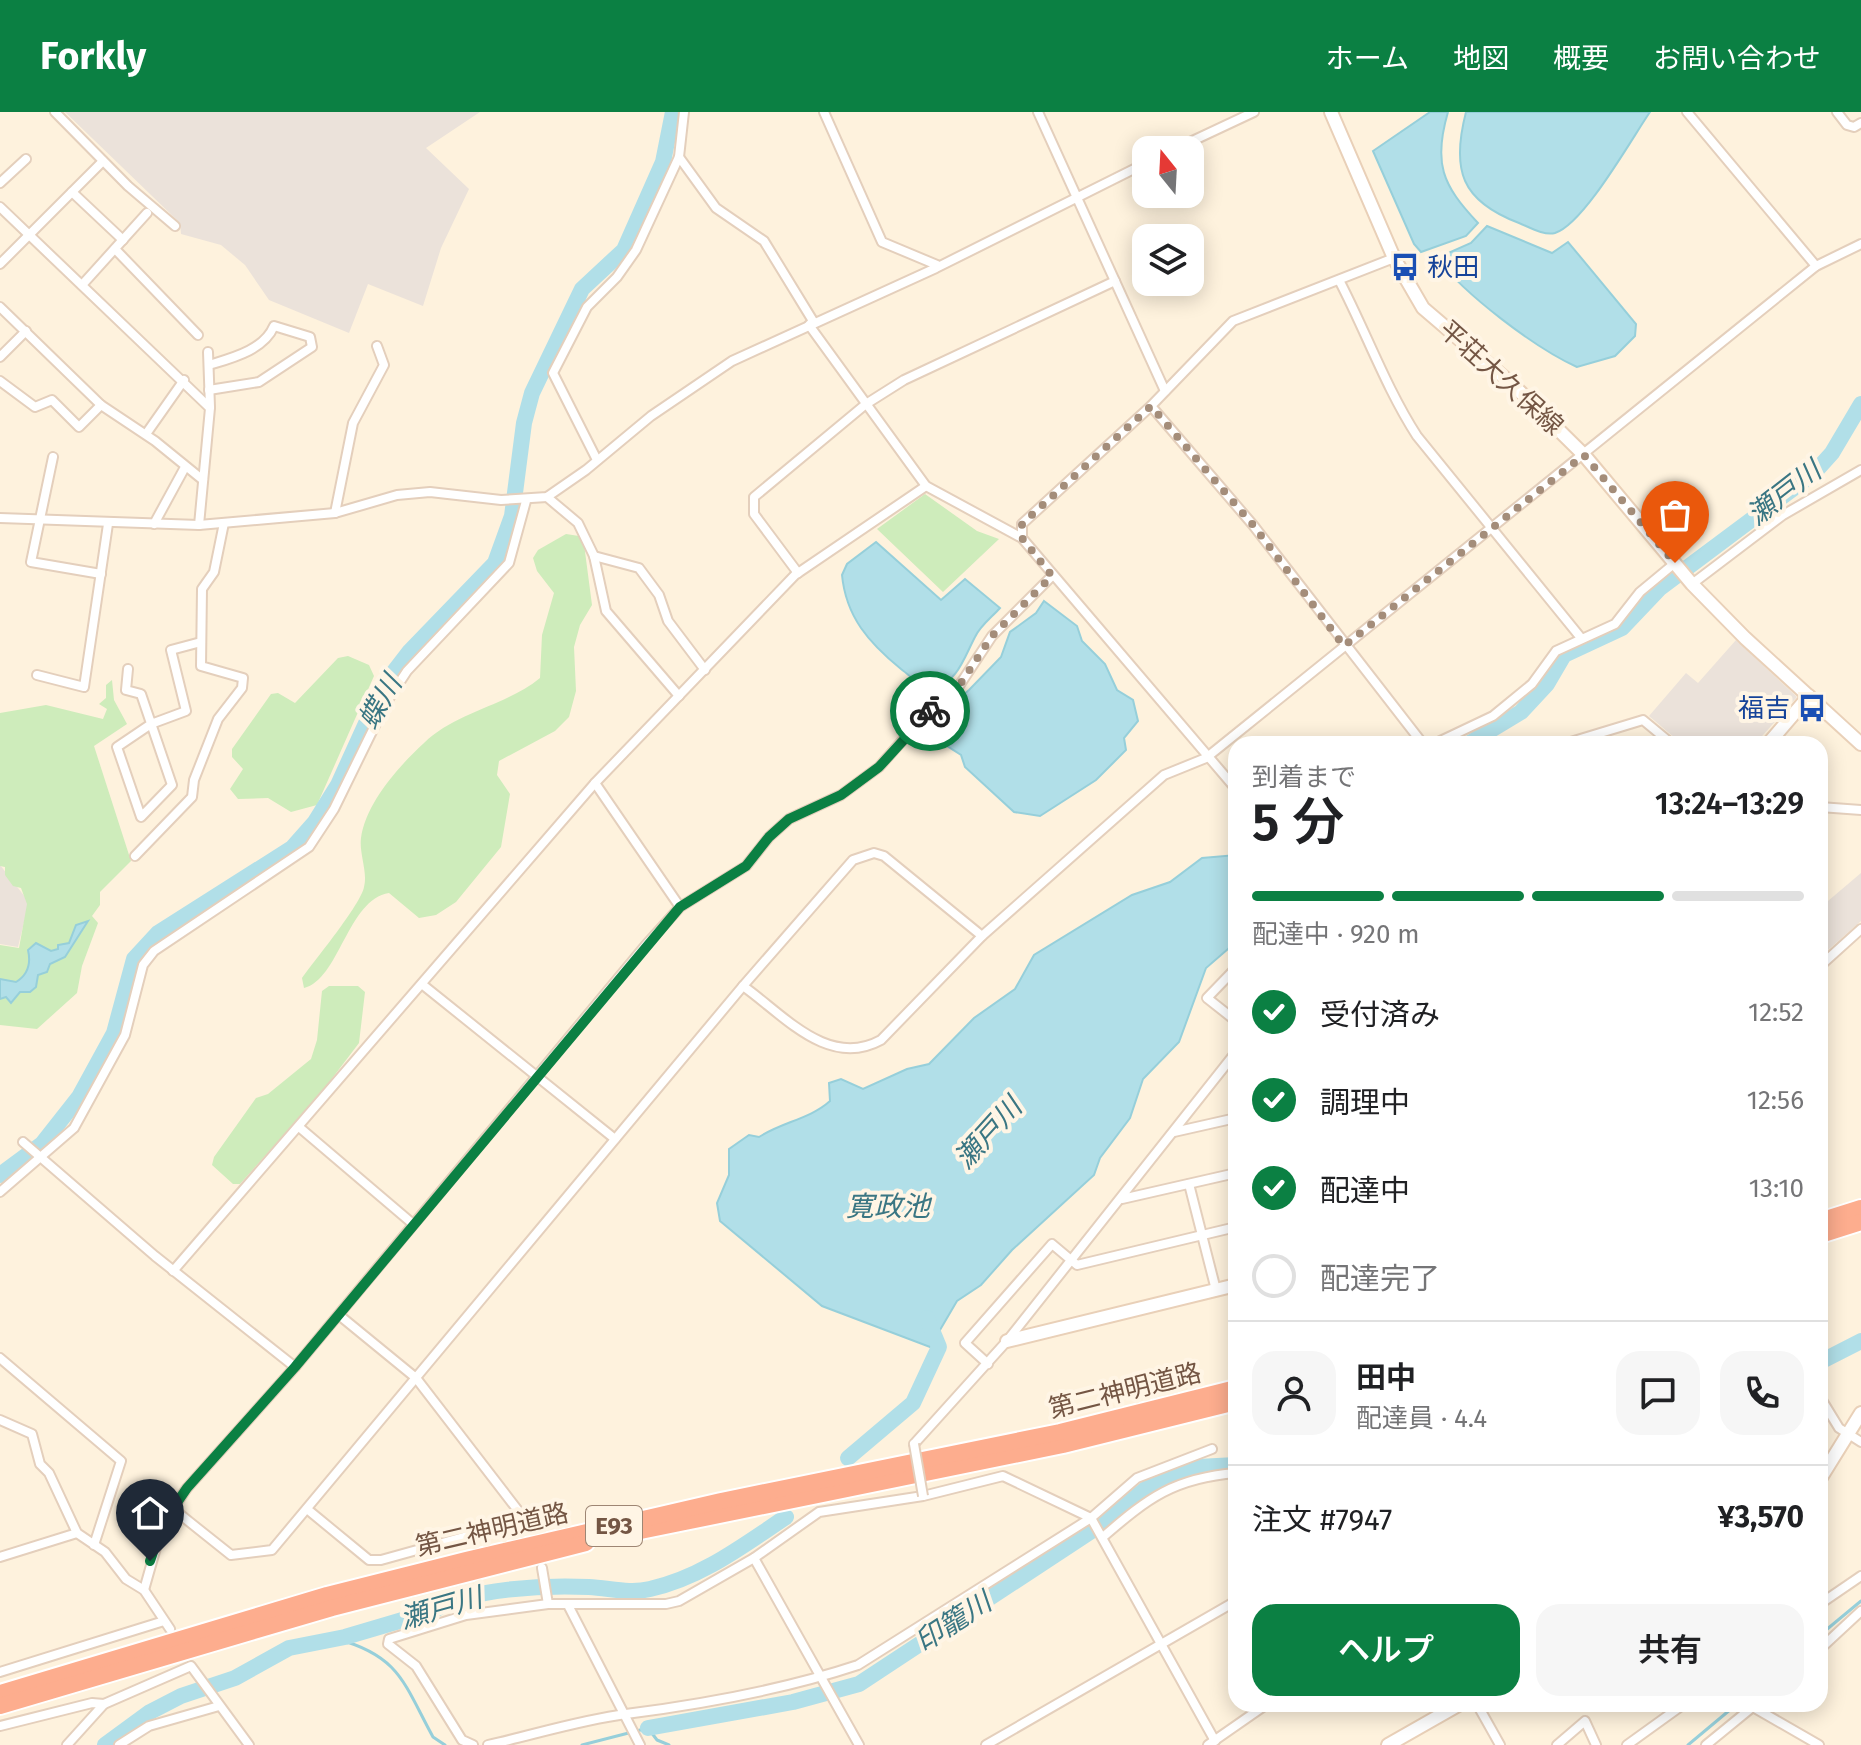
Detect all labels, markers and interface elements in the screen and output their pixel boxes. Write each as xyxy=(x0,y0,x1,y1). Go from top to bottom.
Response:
text: Forkly xyxy=(40,33,146,79)
text: ホーム xyxy=(1326,42,1409,75)
text: 地図 xyxy=(1453,42,1509,75)
text: 概要 xyxy=(1553,42,1609,75)
text: お問い合わせ xyxy=(1653,42,1821,75)
north arrow xyxy=(1132,136,1204,208)
map controls xyxy=(1132,136,1204,296)
button: layers xyxy=(1132,224,1204,296)
bus stop icon: 秋田 xyxy=(1390,252,1420,282)
place label: 秋田 xyxy=(1427,252,1479,283)
street label: 平荘大久保線 xyxy=(1433,314,1569,442)
water label: 瀬戸川 xyxy=(1741,452,1830,532)
pin xyxy=(1641,481,1709,563)
icon: bag xyxy=(1653,493,1697,537)
water label: 蝶川 xyxy=(352,667,410,735)
courier xyxy=(890,671,970,751)
icon: bike xyxy=(908,689,952,733)
place label: 福吉 xyxy=(1738,693,1790,724)
bus stop icon: 福吉 xyxy=(1797,693,1827,723)
text: 到着まで xyxy=(1252,762,1356,793)
text: 13:24–13:29 xyxy=(1655,786,1804,822)
text: 5 分 xyxy=(1252,791,1344,854)
text: 配達中 · 920 m xyxy=(1252,919,1420,950)
icon: check xyxy=(1252,990,1296,1034)
text: 受付済み xyxy=(1320,997,1440,1033)
text: 12:52 xyxy=(1748,997,1804,1028)
icon: check xyxy=(1252,1078,1296,1122)
text: 調理中 xyxy=(1320,1085,1410,1121)
text: 12:56 xyxy=(1747,1085,1804,1116)
water label: 瀬戸川 xyxy=(948,1089,1030,1175)
icon: check xyxy=(1252,1166,1296,1210)
text: 配達中 xyxy=(1320,1173,1410,1209)
text: 13:10 xyxy=(1749,1173,1804,1204)
water label: 寛政池 xyxy=(846,1190,933,1223)
text: 配達完了 xyxy=(1320,1261,1440,1297)
button: person xyxy=(1252,1351,1336,1435)
button: chat xyxy=(1616,1351,1700,1435)
button: phone xyxy=(1720,1351,1804,1435)
street label: 第二神明道路 xyxy=(1046,1357,1204,1425)
text: 田中 xyxy=(1356,1360,1416,1396)
text: 配達員 · 4.4 xyxy=(1356,1403,1487,1434)
pin xyxy=(116,1479,184,1561)
icon: home xyxy=(128,1491,172,1535)
street label: 第二神明道路 xyxy=(413,1497,571,1563)
text: ¥3,570 xyxy=(1718,1499,1804,1535)
text: 注文 #7947 xyxy=(1252,1502,1392,1538)
road number: E93 xyxy=(586,1506,642,1546)
water label: 瀬戸川 xyxy=(396,1580,489,1635)
water label: 印籠川 xyxy=(909,1584,1000,1659)
button: ヘルプ xyxy=(1252,1604,1520,1696)
button: 共有 xyxy=(1536,1604,1804,1696)

